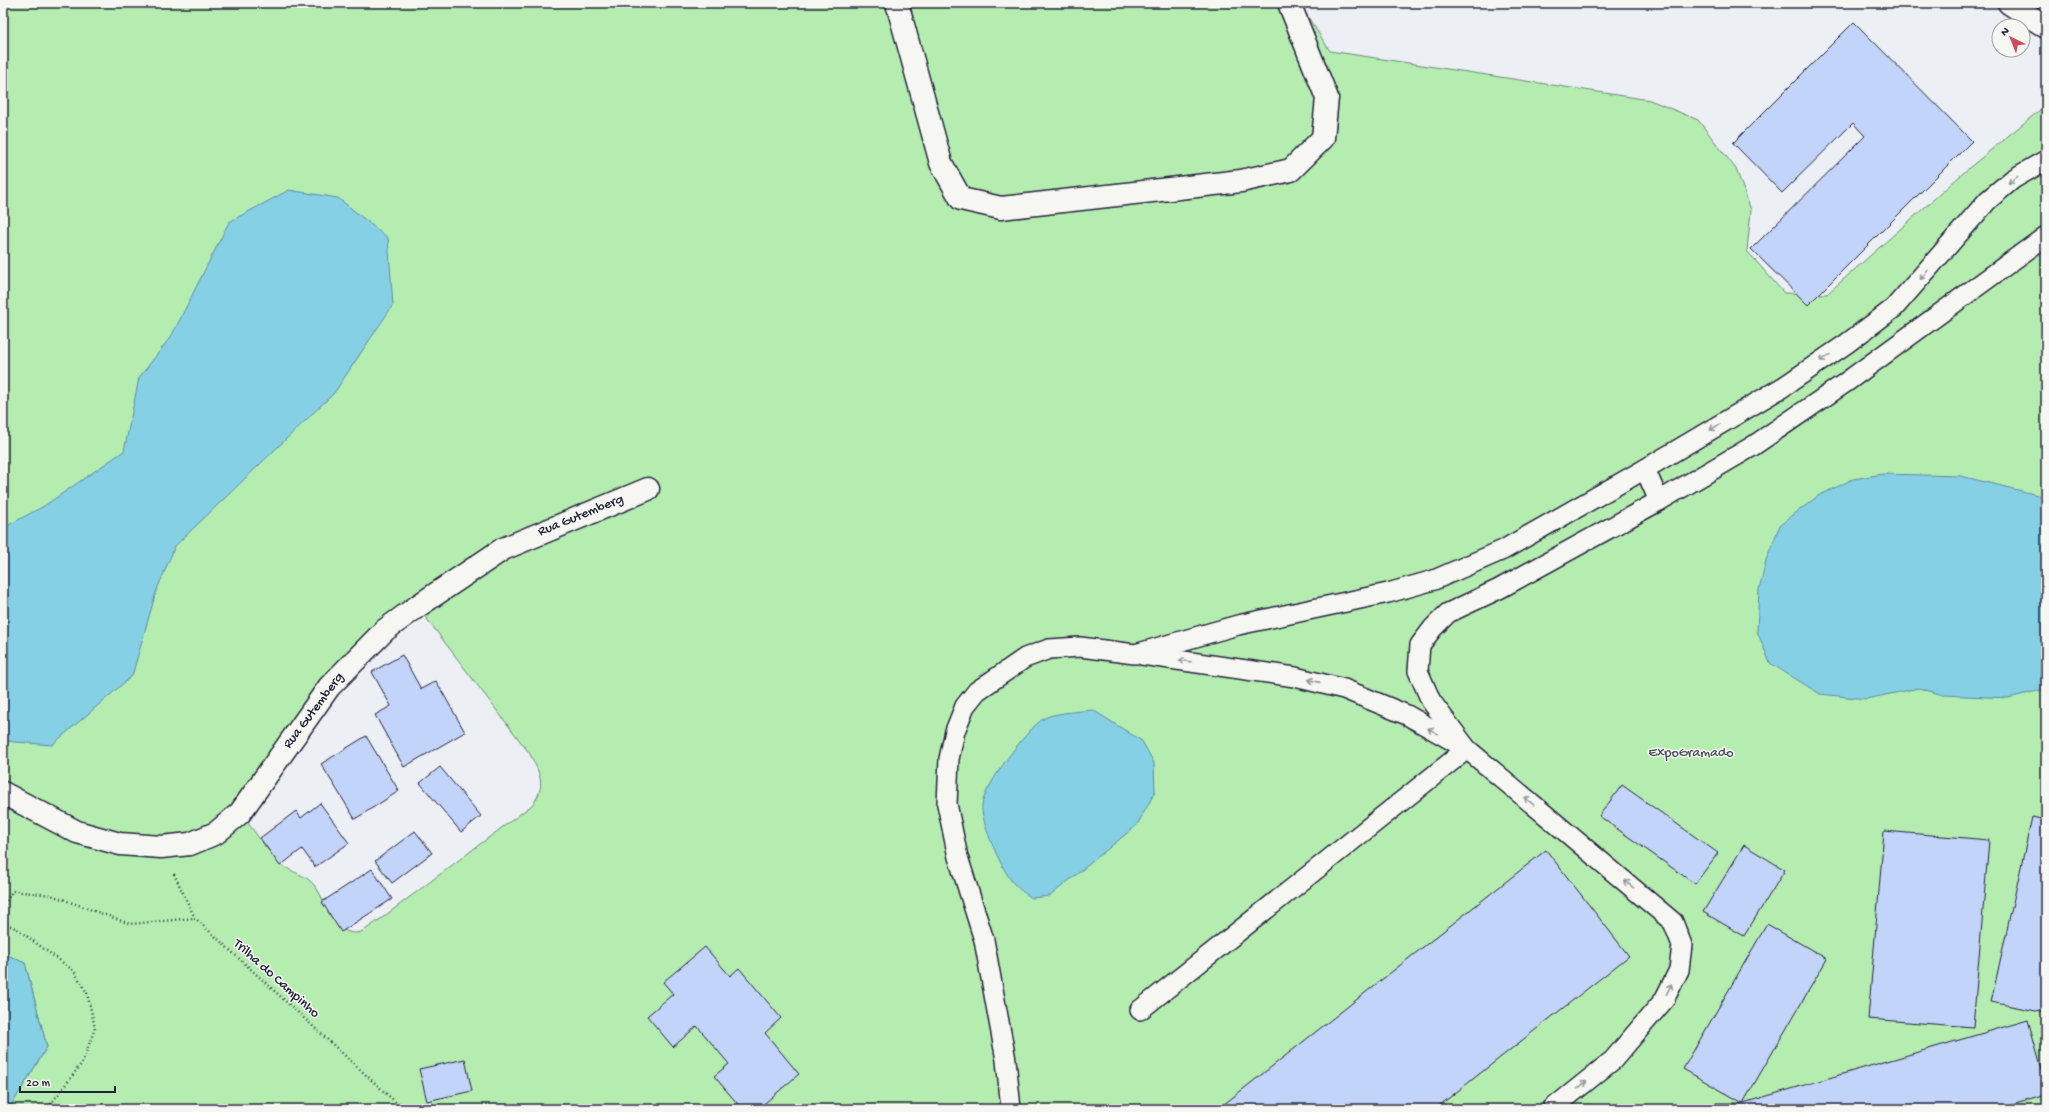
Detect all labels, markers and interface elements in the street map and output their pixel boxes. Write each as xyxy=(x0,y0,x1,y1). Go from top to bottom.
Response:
north arrow xyxy=(1991,18,2031,58)
text: N xyxy=(1999,25,2012,39)
one-way arrow xyxy=(2007,176,2018,184)
one-way arrow xyxy=(1920,269,1929,279)
one-way arrow xyxy=(1820,354,1831,362)
one-way arrow xyxy=(1709,424,1721,432)
street label: Rua Gutemberg xyxy=(536,491,626,541)
one-way arrow xyxy=(1179,657,1192,665)
street label: Rua Gutemberg xyxy=(280,670,348,752)
one-way arrow xyxy=(1307,677,1320,685)
one-way arrow xyxy=(1427,727,1439,734)
park label: ExpoGramado xyxy=(1649,745,1733,762)
one-way arrow xyxy=(1523,796,1534,805)
one-way arrow xyxy=(1623,880,1634,889)
street label: Trilha do Campinho xyxy=(228,935,323,1022)
one-way arrow xyxy=(1666,984,1673,996)
scale bar xyxy=(20,1068,115,1094)
text: 20 m xyxy=(26,1077,51,1091)
one-way arrow xyxy=(1577,1080,1587,1089)

